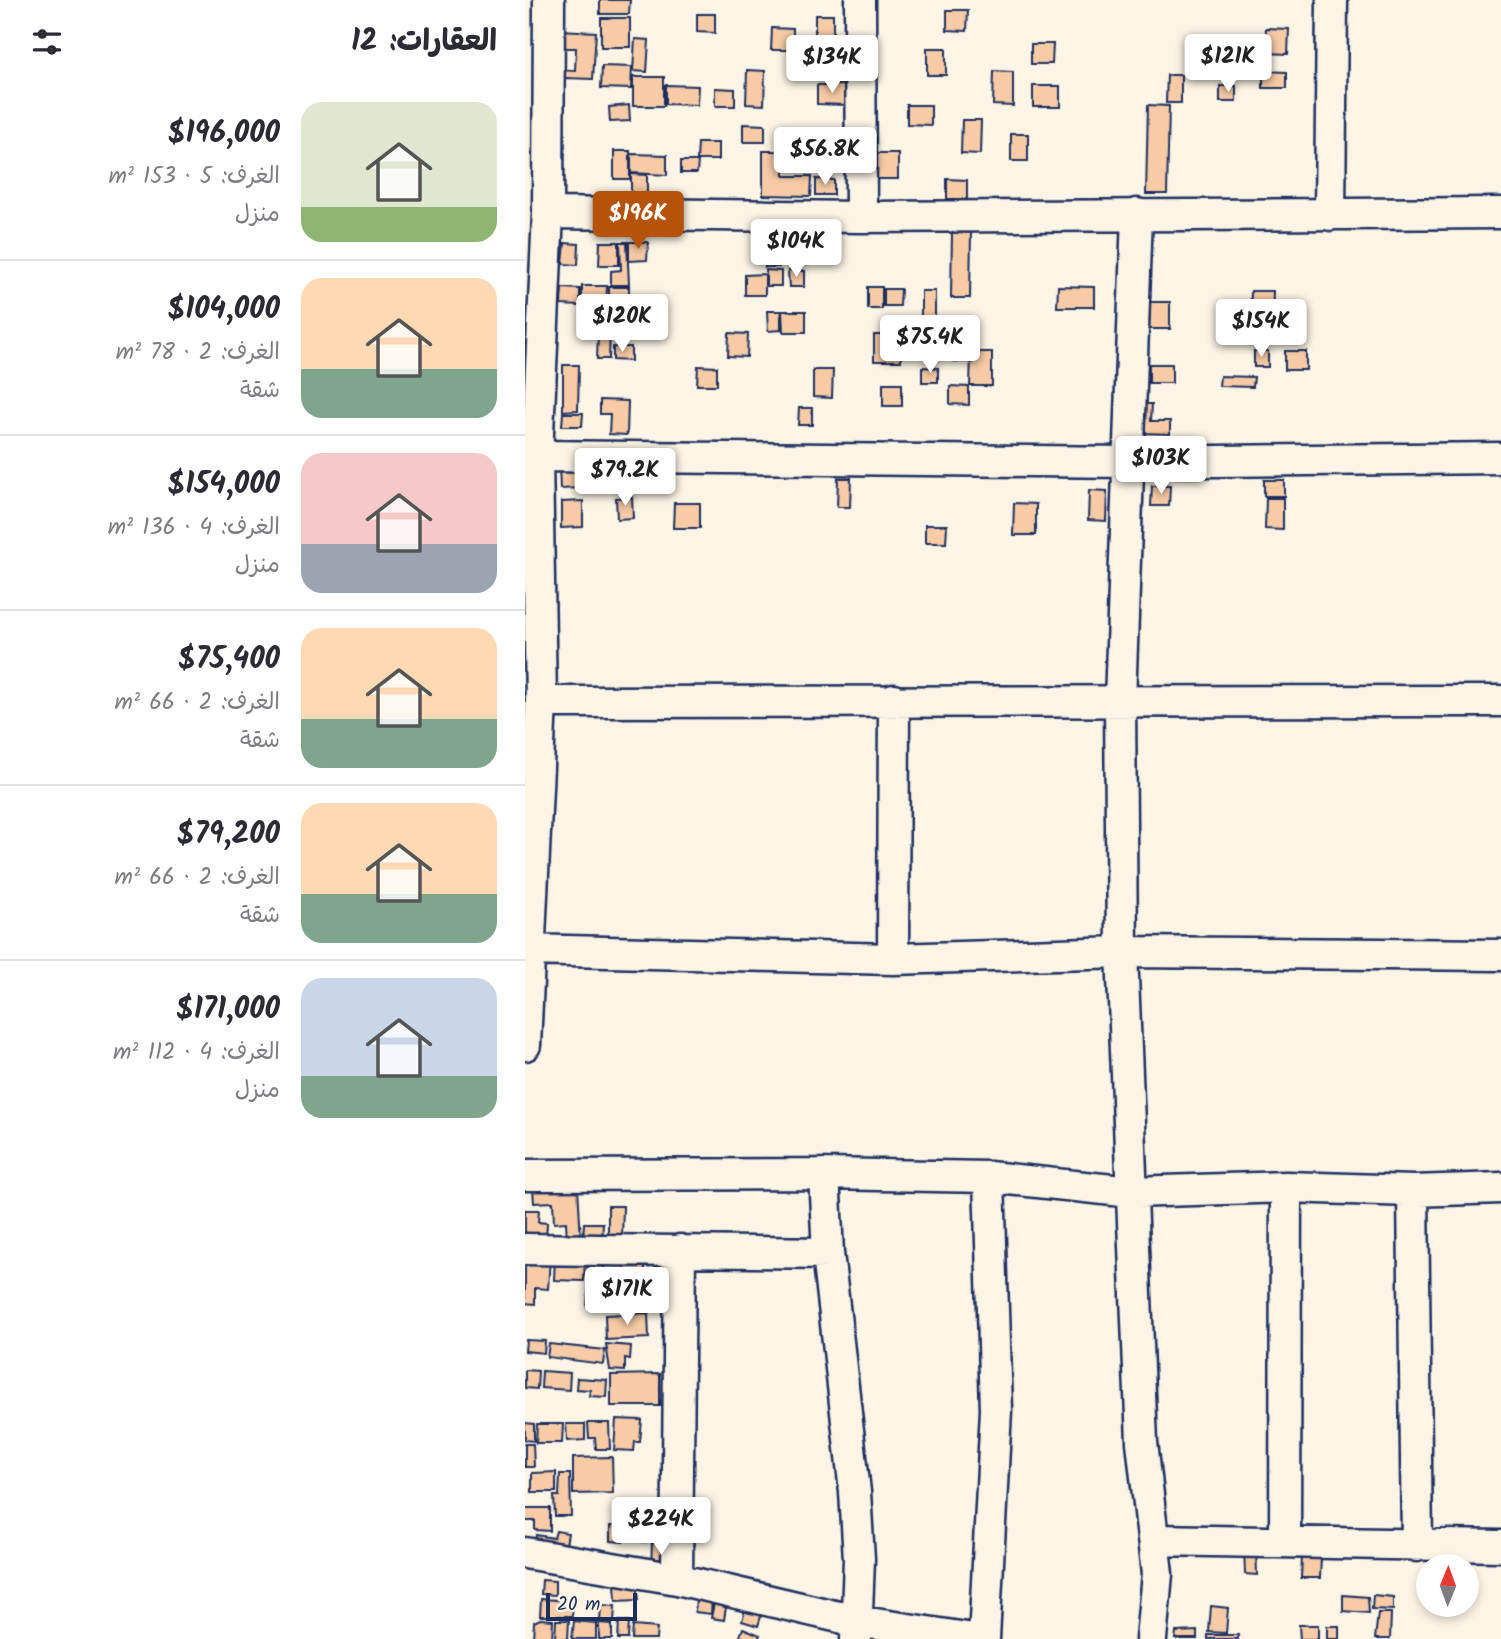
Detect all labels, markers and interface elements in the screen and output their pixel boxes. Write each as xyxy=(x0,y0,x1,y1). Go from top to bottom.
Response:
text: العقارات: 12 xyxy=(351,18,497,66)
icon: filters xyxy=(28,23,66,61)
pin: $121K xyxy=(1179,34,1277,94)
pin: $134K xyxy=(783,36,881,95)
text: $121K xyxy=(1201,39,1255,75)
text: $134K xyxy=(802,40,862,76)
text: $196,000 xyxy=(168,110,280,158)
pin: $56.8K xyxy=(768,128,882,187)
icon: home xyxy=(357,130,441,214)
text: $56.8K xyxy=(790,132,860,168)
text: الغرف: 5 · 153 m² xyxy=(108,159,280,195)
pin: $196K xyxy=(589,191,687,251)
text: $196K xyxy=(609,196,667,232)
text: منزل xyxy=(235,197,280,233)
pin: $104K xyxy=(747,219,845,279)
text: $104K xyxy=(767,224,825,260)
text: $104,000 xyxy=(167,286,280,334)
pin: $120K xyxy=(573,294,671,354)
text: $120K xyxy=(592,299,652,335)
pin: $154K xyxy=(1212,300,1310,359)
text: $154K xyxy=(1232,304,1290,340)
icon: home xyxy=(357,306,441,390)
pin: $75.4K xyxy=(873,316,987,375)
text: $75.4K xyxy=(896,320,964,356)
text: الغرف: 2 · 78 m² xyxy=(116,335,280,371)
text: شقة xyxy=(240,373,280,409)
pin: $103K xyxy=(1112,436,1210,496)
text: $103K xyxy=(1132,441,1190,477)
pin: $79.2K xyxy=(568,448,682,508)
text: $79.2K xyxy=(591,453,659,489)
text: $154,000 xyxy=(168,461,280,509)
icon: home xyxy=(357,481,441,565)
text: الغرف: 4 · 136 m² xyxy=(108,510,280,546)
text: منزل xyxy=(235,548,280,584)
text: $75,400 xyxy=(178,636,280,684)
icon: home xyxy=(357,656,441,740)
text: الغرف: 2 · 66 m² xyxy=(115,685,280,721)
text: شقة xyxy=(240,723,280,759)
text: $79,200 xyxy=(177,811,280,859)
icon: home xyxy=(357,831,441,915)
text: الغرف: 2 · 66 m² xyxy=(115,860,280,896)
text: شقة xyxy=(240,898,280,934)
text: $171,000 xyxy=(176,986,280,1034)
icon: home xyxy=(357,1006,441,1090)
text: الغرف: 4 · 112 m² xyxy=(113,1035,280,1071)
text: منزل xyxy=(235,1073,280,1109)
pin: $171K xyxy=(578,1268,676,1327)
text: $171K xyxy=(601,1272,653,1308)
pin: $224K xyxy=(612,1498,710,1557)
text: $224K xyxy=(628,1502,694,1538)
north arrow xyxy=(1416,1554,1479,1617)
map controls xyxy=(1416,1554,1479,1617)
scale bar xyxy=(546,1590,637,1622)
text: 20 m xyxy=(557,1590,600,1620)

